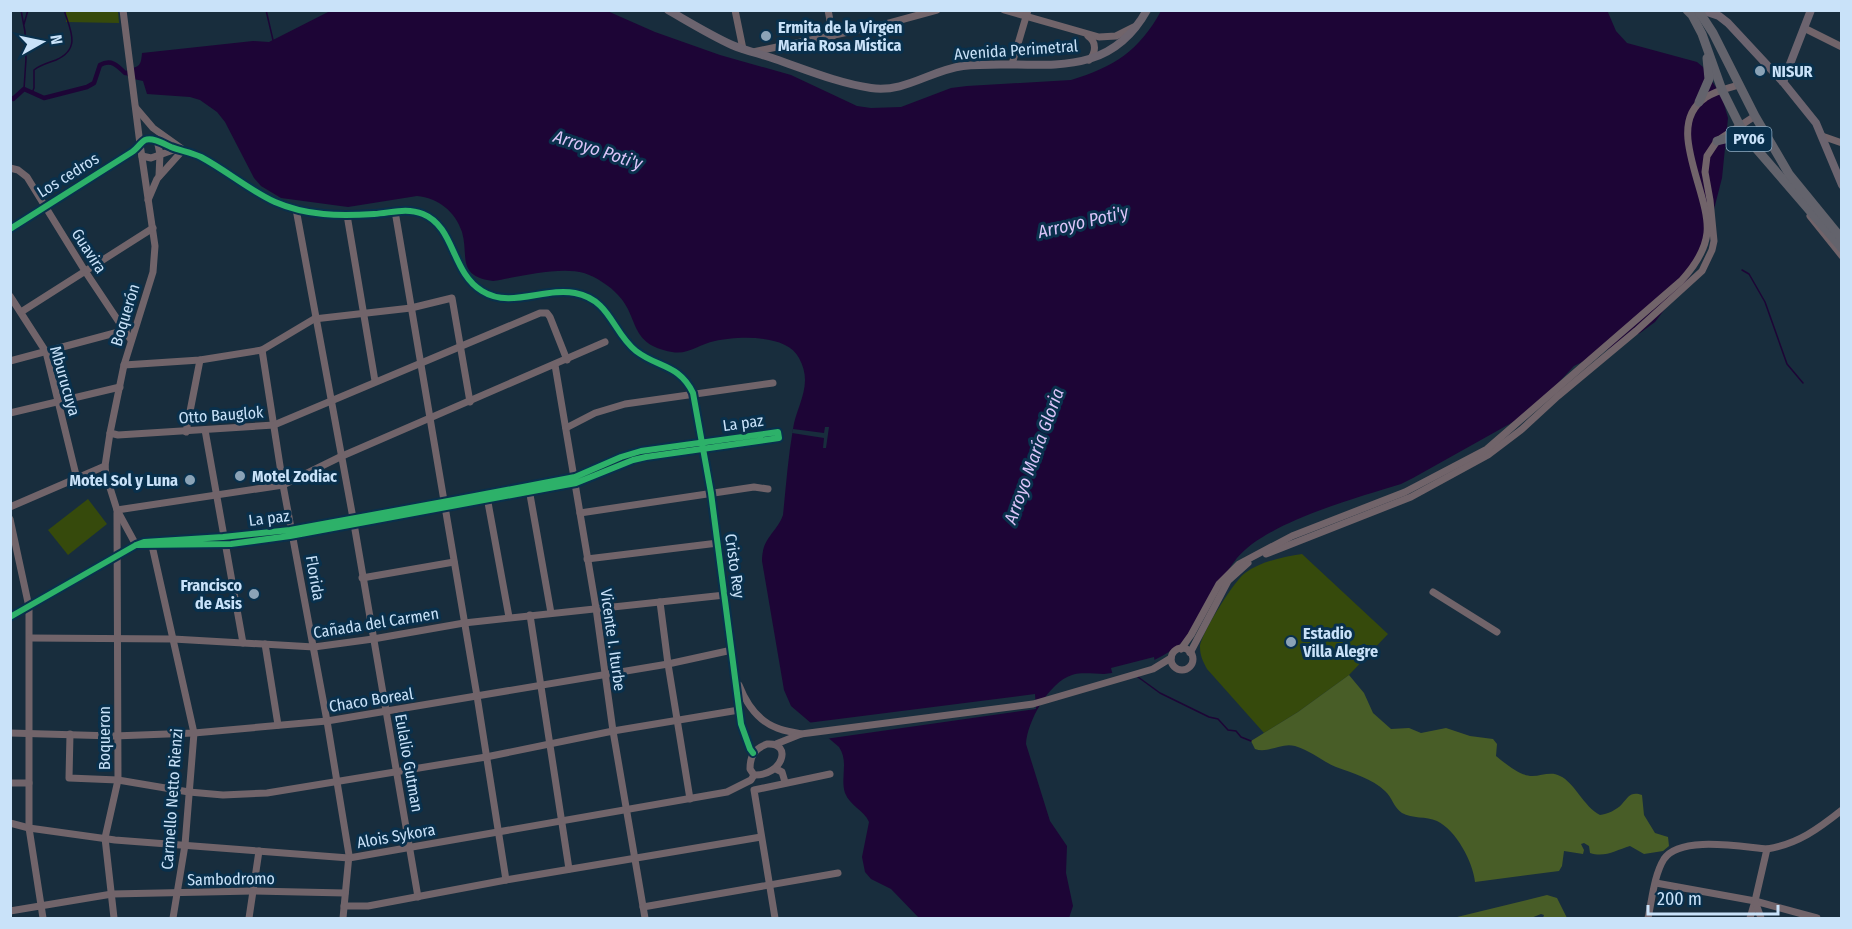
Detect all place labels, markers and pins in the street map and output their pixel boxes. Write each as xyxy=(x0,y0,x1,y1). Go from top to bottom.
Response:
place label: Ermita de la Virgen Maria Rosa Mística xyxy=(778,18,902,55)
marker: Ermita de la Virgen Maria Rosa Mística xyxy=(759,29,773,43)
place label: NISUR xyxy=(1772,62,1814,81)
marker: NISUR xyxy=(1753,64,1767,78)
place label: Motel Zodiac xyxy=(252,467,337,486)
marker: Motel Zodiac xyxy=(233,469,247,483)
place label: Motel Sol y Luna xyxy=(69,471,178,490)
marker: Motel Sol y Luna xyxy=(183,473,197,487)
place label: Francisco de Asis xyxy=(180,576,242,613)
marker: Francisco de Asis xyxy=(247,587,261,601)
place label: Estadio Villa Alegre xyxy=(1302,624,1378,661)
marker: Estadio Villa Alegre xyxy=(1284,635,1298,649)

